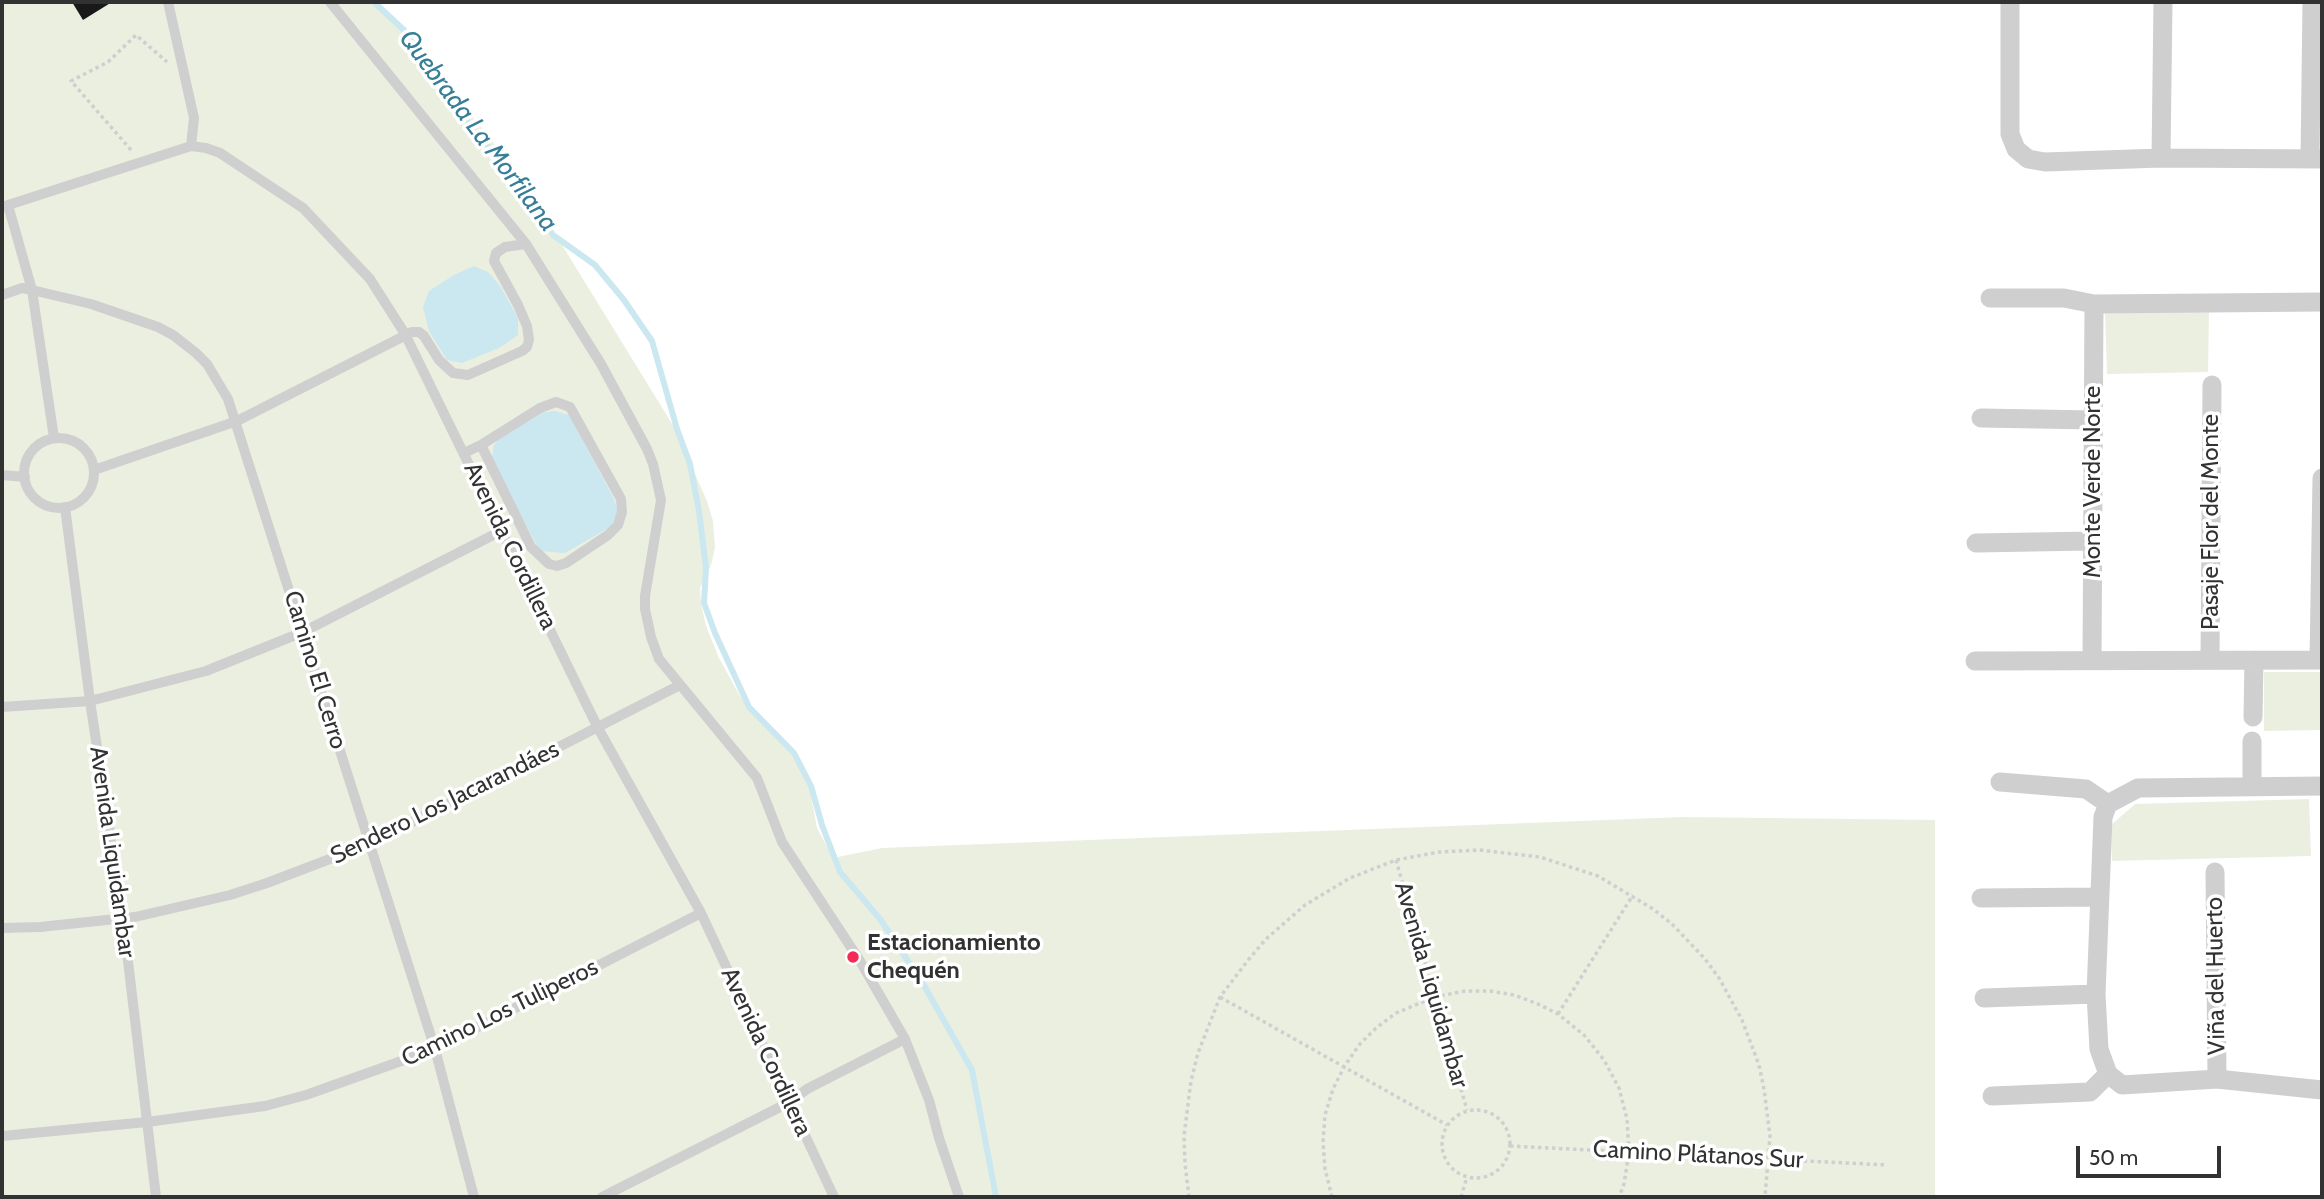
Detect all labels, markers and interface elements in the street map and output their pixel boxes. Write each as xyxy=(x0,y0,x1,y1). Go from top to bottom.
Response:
water label: Quebrada La Morfilana xyxy=(392,24,564,238)
street label: Monte Verde Norte xyxy=(2079,386,2107,578)
street label: Pasaje Flor del Monte xyxy=(2197,414,2225,630)
street label: Avenida Cordillera xyxy=(457,458,563,634)
street label: Camino El Cerro xyxy=(277,588,353,752)
street label: Sendero Los Jacarandáes xyxy=(326,735,564,871)
street label: Avenida Liquidambar xyxy=(83,745,141,959)
street label: Avenida Liquidambar xyxy=(1388,879,1474,1091)
street label: Viña del Huerto xyxy=(2200,897,2232,1055)
place label: Estacionamiento Chequén xyxy=(867,929,1041,985)
marker: Estacionamiento Chequén xyxy=(845,949,861,965)
street label: Camino Los Tuliperos xyxy=(397,953,603,1073)
street label: Avenida Cordillera xyxy=(714,963,818,1141)
scale bar xyxy=(2079,1132,2224,1176)
street label: Camino Plátanos Sur xyxy=(1592,1135,1804,1175)
text: 50 m xyxy=(2089,1145,2138,1170)

